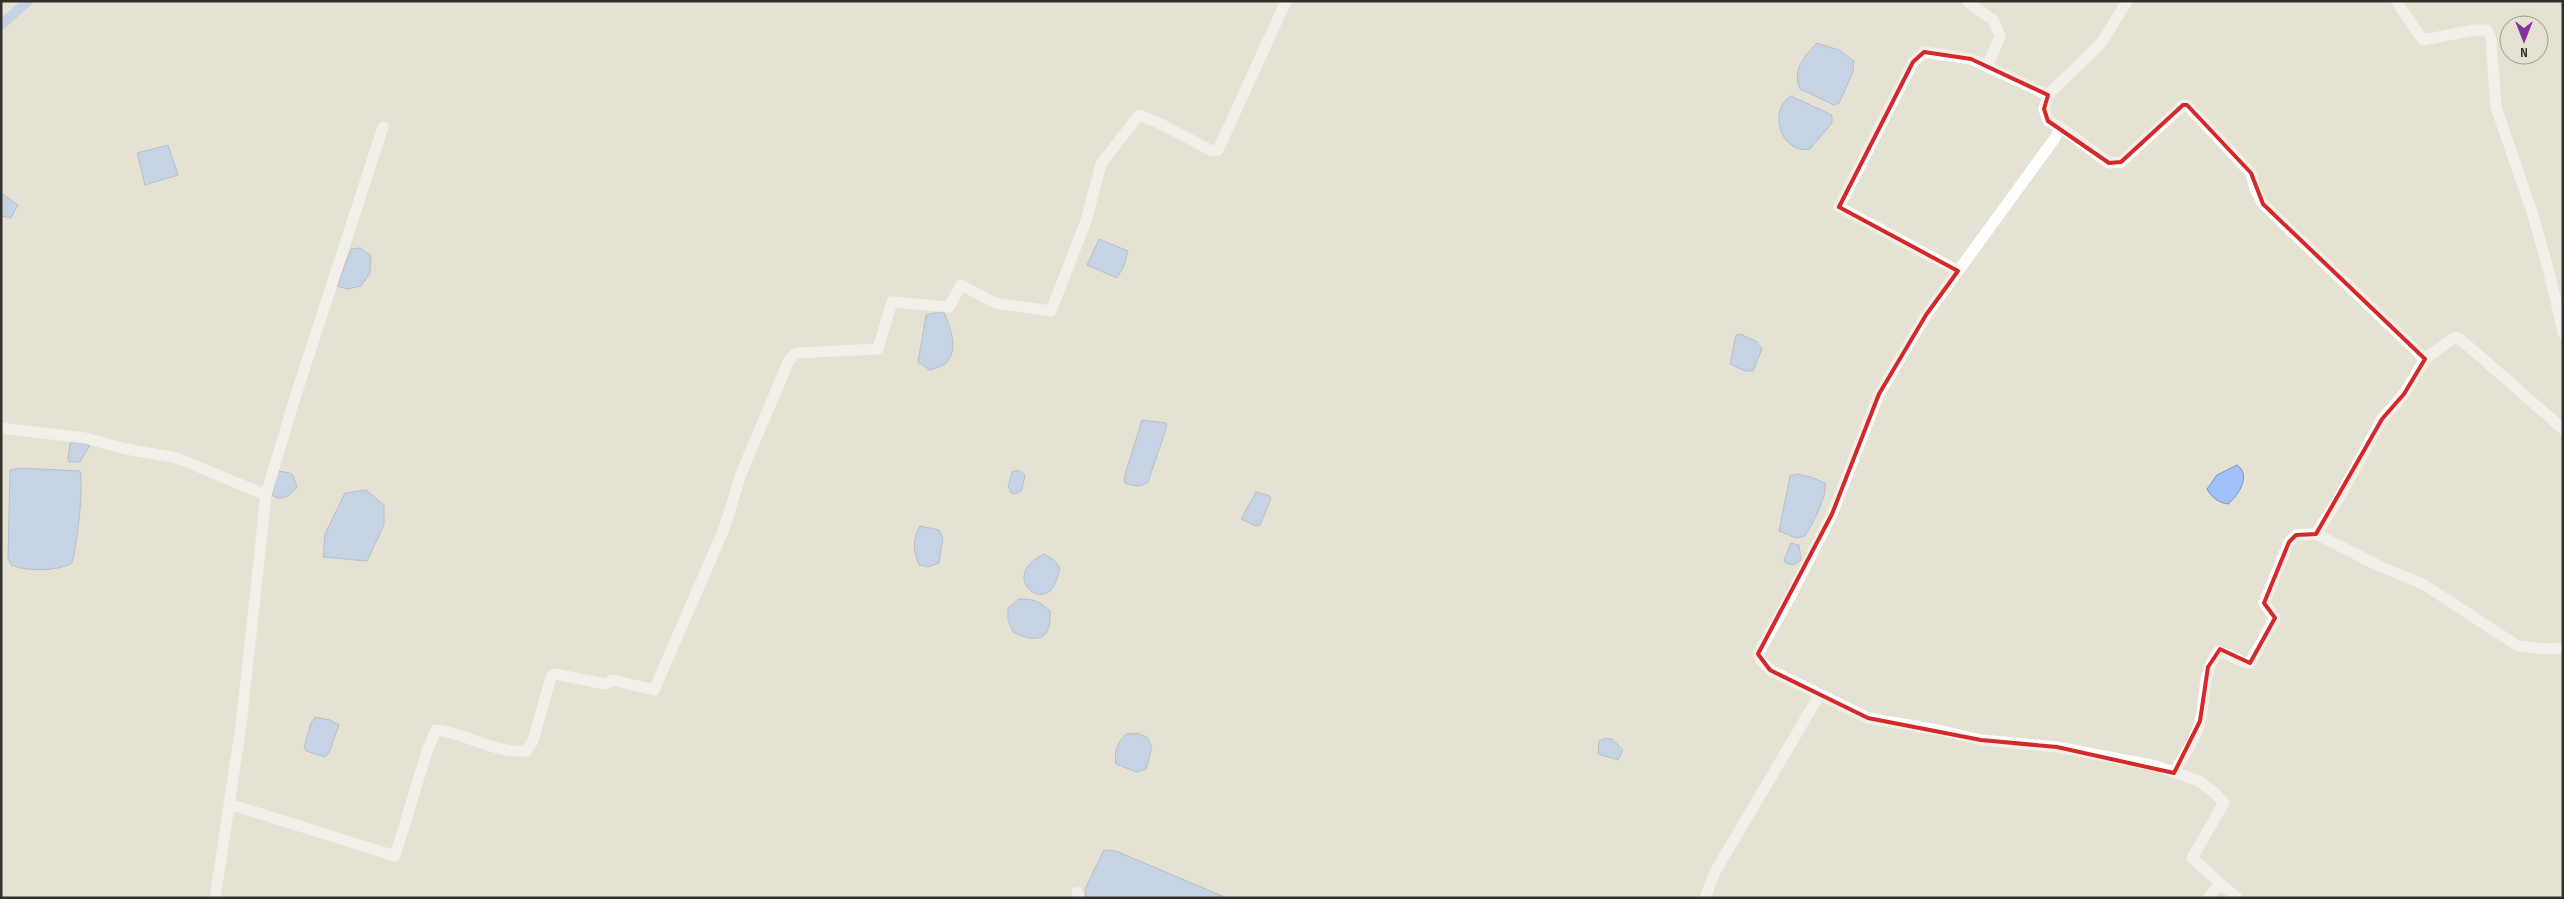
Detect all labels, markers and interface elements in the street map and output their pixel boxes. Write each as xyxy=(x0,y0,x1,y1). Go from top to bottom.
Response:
north arrow xyxy=(2499,15,2549,65)
text: N xyxy=(2520,44,2528,61)

